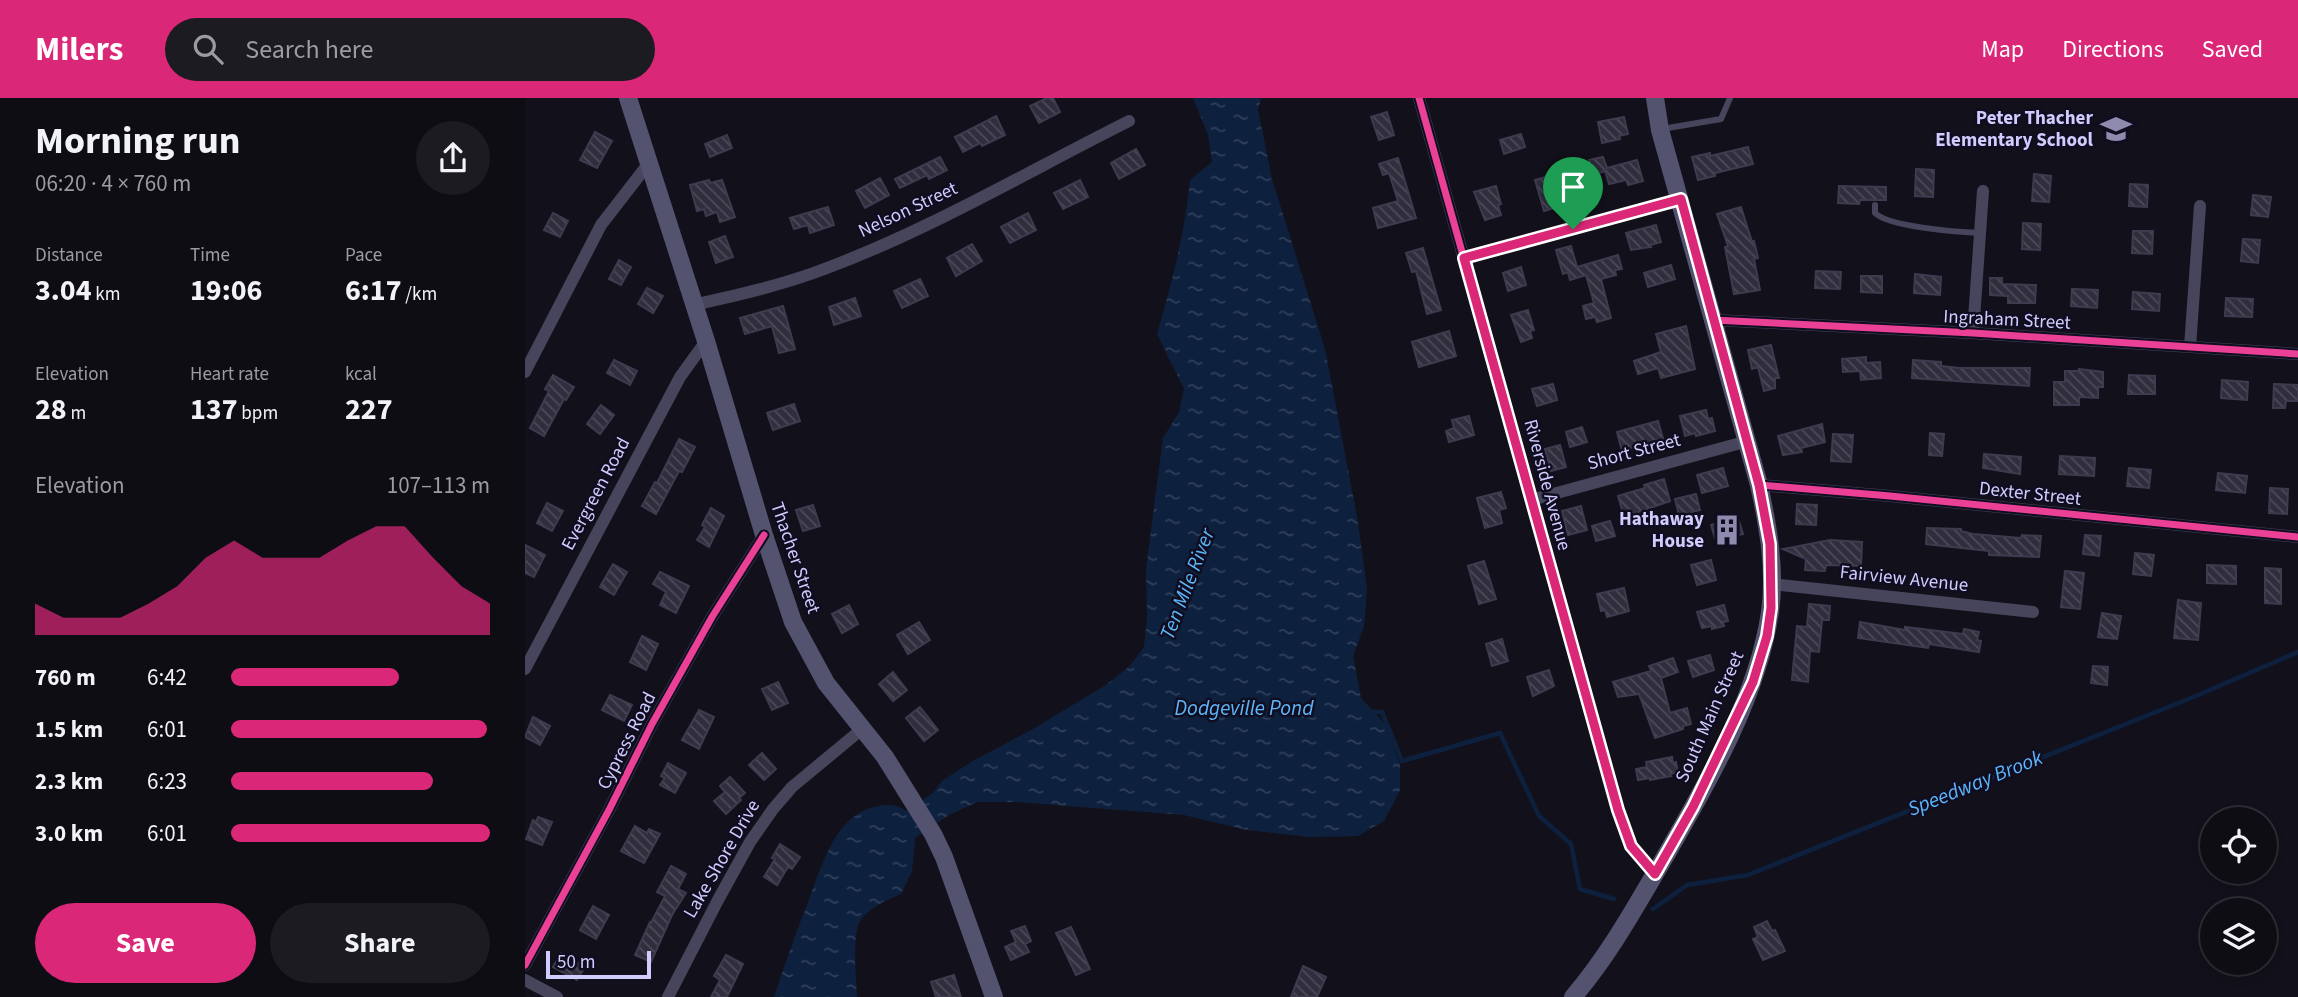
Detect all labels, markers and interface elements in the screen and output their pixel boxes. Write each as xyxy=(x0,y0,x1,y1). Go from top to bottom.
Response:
search box xyxy=(165,18,655,81)
text: Milers xyxy=(35,26,123,73)
icon: search xyxy=(189,30,227,68)
text: Search here xyxy=(245,31,373,68)
text: Map xyxy=(1981,32,2024,67)
text: Directions xyxy=(2062,32,2164,67)
text: Saved xyxy=(2202,32,2263,67)
place label: Peter Thacher Elementary School xyxy=(1935,105,2094,154)
school or university icon: Peter Thacher Elementary School xyxy=(2099,112,2133,146)
text: Morning run xyxy=(35,114,240,168)
button: share xyxy=(416,121,490,195)
pin xyxy=(1543,157,1603,229)
text: 06:20 · 4 × 760 m xyxy=(35,167,191,200)
icon: arrive xyxy=(1554,168,1592,206)
street label: Nelson Street xyxy=(854,175,963,245)
text: Distance xyxy=(35,242,103,269)
text: Time xyxy=(190,242,230,269)
text: Pace xyxy=(345,242,382,269)
text: 3.04 xyxy=(35,269,92,312)
text: 19:06 xyxy=(190,269,262,312)
text: 6:17 xyxy=(345,269,402,312)
text: km xyxy=(92,281,121,308)
text: /km xyxy=(402,281,437,308)
street label: Ingraham Street xyxy=(1943,303,2072,337)
text: Elevation xyxy=(35,361,109,388)
text: Heart rate xyxy=(190,361,269,388)
text: kcal xyxy=(345,361,377,388)
text: 28 xyxy=(35,388,67,431)
text: 137 xyxy=(190,388,238,431)
text: 227 xyxy=(345,388,393,431)
text: m xyxy=(67,400,86,427)
text: bpm xyxy=(238,400,278,427)
street label: Riverside Avenue xyxy=(1516,416,1578,554)
street label: Short Street xyxy=(1585,426,1684,477)
street label: Evergreen Road xyxy=(555,433,637,555)
text: Elevation xyxy=(35,469,125,502)
text: 107–113 m xyxy=(387,469,490,502)
street label: Dexter Street xyxy=(1978,475,2083,513)
street label: Thacher Street xyxy=(763,499,827,618)
place label: Hathaway House xyxy=(1619,506,1704,555)
building icon: Hathaway House xyxy=(1710,513,1744,547)
water label: Ten Mile River xyxy=(1152,523,1222,644)
street label: Fairview Avenue xyxy=(1838,559,1970,599)
street label: South Main Street xyxy=(1669,646,1751,787)
text: 760 m xyxy=(35,661,96,694)
text: 6:42 xyxy=(147,661,187,694)
street label: Cypress Road xyxy=(591,687,663,795)
water label: Dodgeville Pond xyxy=(1175,693,1314,723)
text: 1.5 km xyxy=(35,713,103,746)
text: 6:01 xyxy=(147,713,187,746)
water label: Speedway Brook xyxy=(1903,742,2048,824)
text: 2.3 km xyxy=(35,765,103,798)
text: 6:23 xyxy=(147,765,187,798)
street label: Lake Shore Drive xyxy=(677,795,767,923)
map controls xyxy=(2200,807,2277,975)
button: locate xyxy=(2200,807,2277,884)
text: 3.0 km xyxy=(35,817,103,850)
text: 6:01 xyxy=(147,817,187,850)
button: layers xyxy=(2200,898,2277,975)
button: Save xyxy=(35,903,256,983)
button: Share xyxy=(270,903,490,983)
scale bar xyxy=(546,948,651,980)
text: 50 m xyxy=(557,949,595,976)

